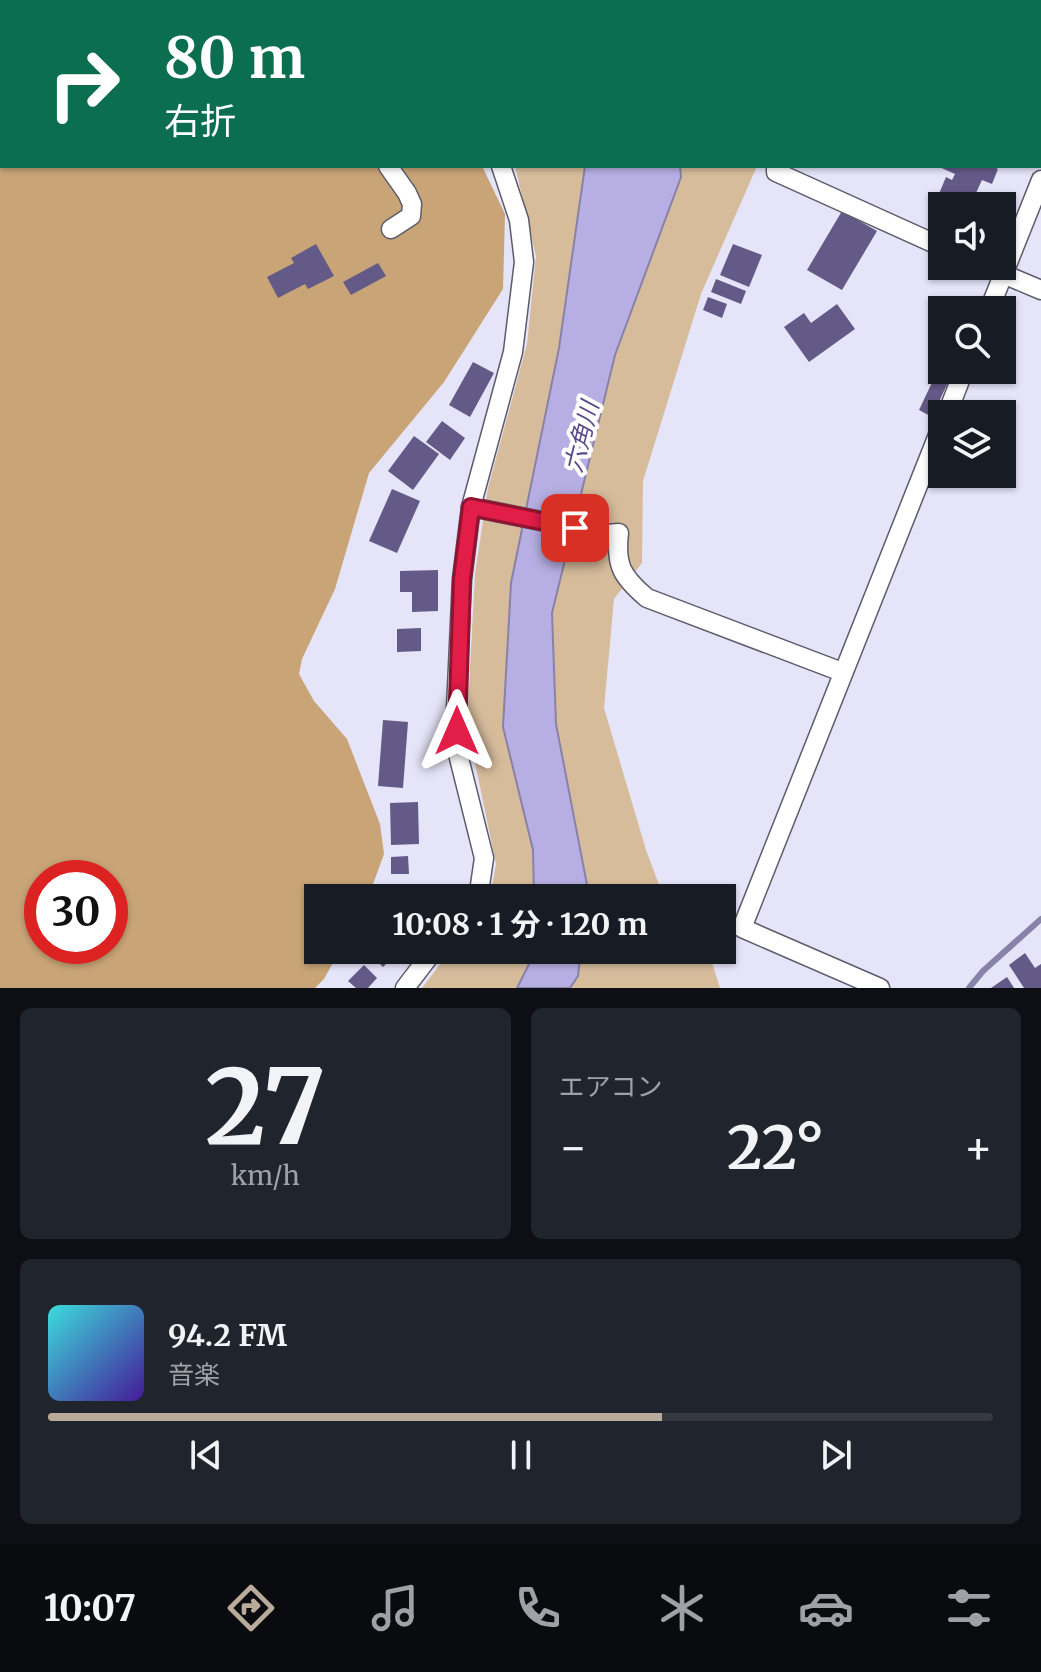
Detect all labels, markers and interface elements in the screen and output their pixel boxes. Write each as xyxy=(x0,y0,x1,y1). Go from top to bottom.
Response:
text: 80 m xyxy=(164,23,305,93)
icon: right xyxy=(32,32,136,136)
text: 右折 xyxy=(164,99,236,144)
map controls xyxy=(928,192,1016,488)
button: sound xyxy=(928,192,1016,280)
button: search xyxy=(928,296,1016,384)
water label: 六角川 xyxy=(558,395,606,476)
button: layers xyxy=(928,400,1016,488)
pin xyxy=(541,494,609,562)
icon: arrive xyxy=(553,506,597,550)
position arrow xyxy=(415,689,499,773)
speed limit sign: 30 xyxy=(24,860,128,964)
text: 10:08 · 1 分 · 120 m xyxy=(392,905,648,943)
text: 27 xyxy=(205,1042,325,1172)
text: エアコン xyxy=(559,1070,663,1103)
text: 22° xyxy=(727,1110,824,1185)
text: − xyxy=(559,1120,588,1175)
text: + xyxy=(964,1120,993,1175)
text: km/h xyxy=(231,1159,300,1192)
text: 94.2 FM xyxy=(168,1316,287,1354)
text: 音楽 xyxy=(168,1358,220,1391)
icon: previous xyxy=(184,1433,228,1477)
icon: pause xyxy=(499,1433,543,1477)
icon: next xyxy=(814,1433,858,1477)
icon: directions xyxy=(223,1580,279,1636)
icon: music xyxy=(367,1580,423,1636)
icon: phone xyxy=(510,1580,566,1636)
icon: climate xyxy=(654,1580,710,1636)
icon: car xyxy=(798,1580,854,1636)
icon: filters xyxy=(941,1580,997,1636)
text: 10:07 xyxy=(44,1586,136,1631)

